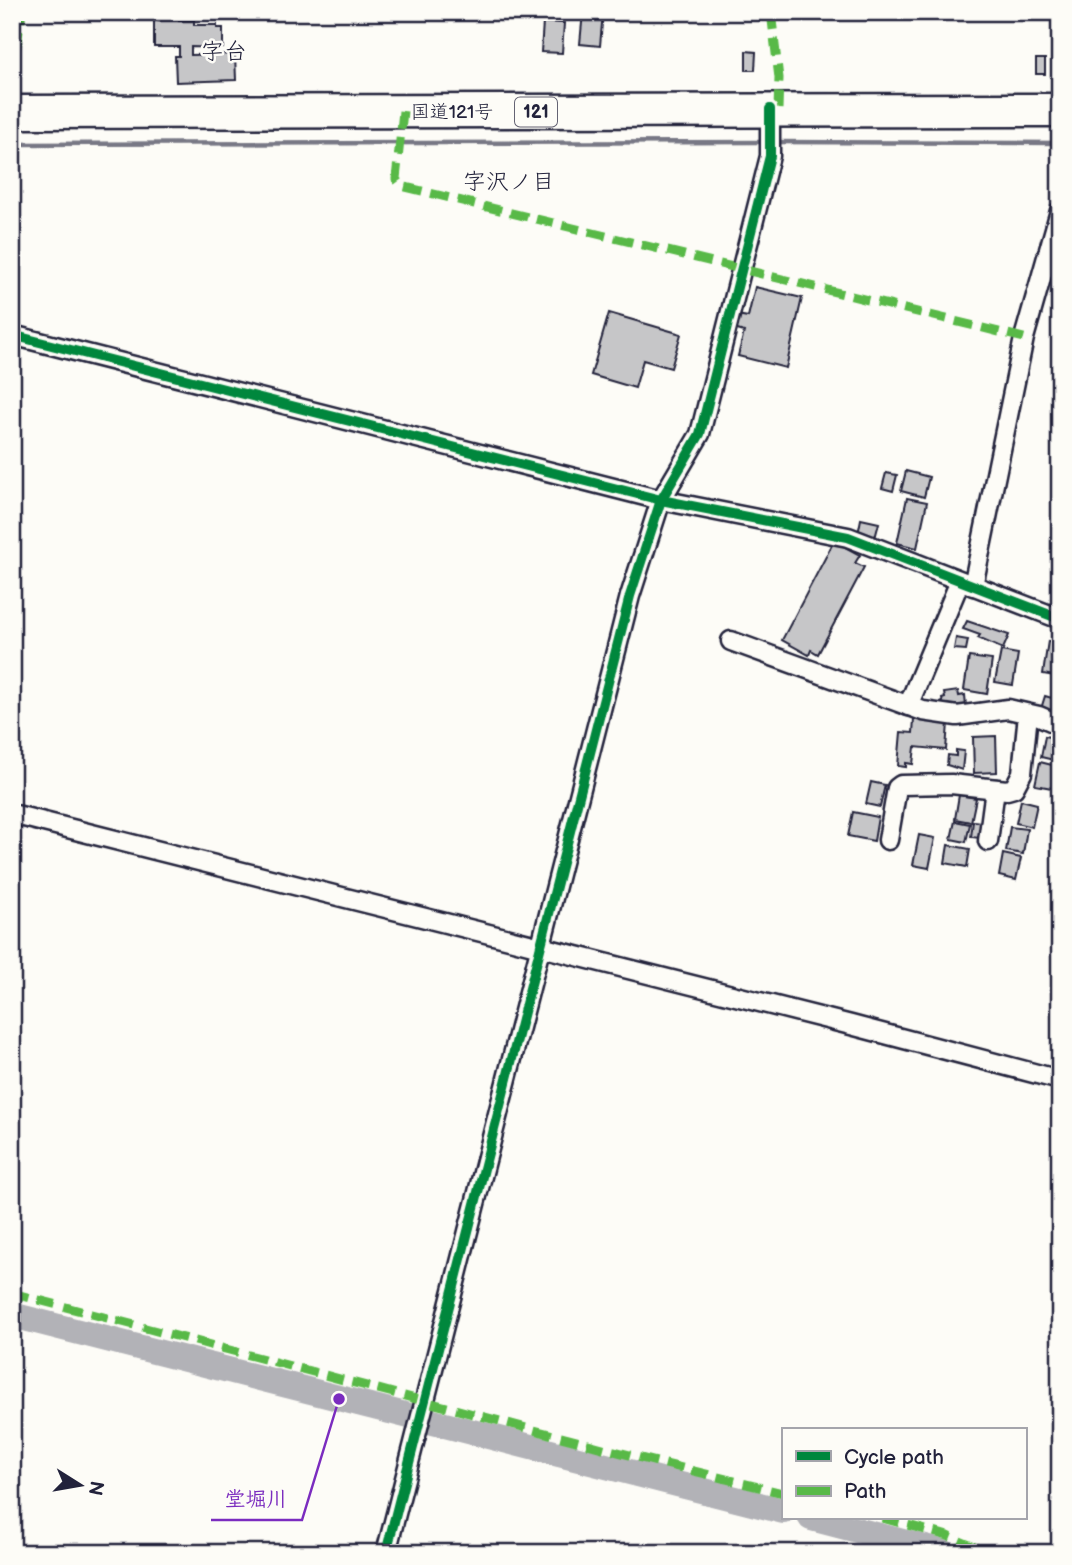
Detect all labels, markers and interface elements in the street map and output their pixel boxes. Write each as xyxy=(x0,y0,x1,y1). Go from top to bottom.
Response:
district label: 字台 xyxy=(201,38,247,66)
road number: 121 xyxy=(515,98,557,127)
street label: 国道121号 xyxy=(411,101,493,124)
district label: 字沢ノ目 xyxy=(463,168,555,196)
legend xyxy=(782,1428,1026,1520)
text: Cycle path xyxy=(844,1445,944,1470)
north arrow xyxy=(46,1450,116,1520)
callout: 堂堀川 xyxy=(211,1478,302,1520)
text: N xyxy=(83,1479,108,1497)
text: Path xyxy=(844,1479,886,1504)
text: 堂堀川 xyxy=(225,1487,288,1512)

